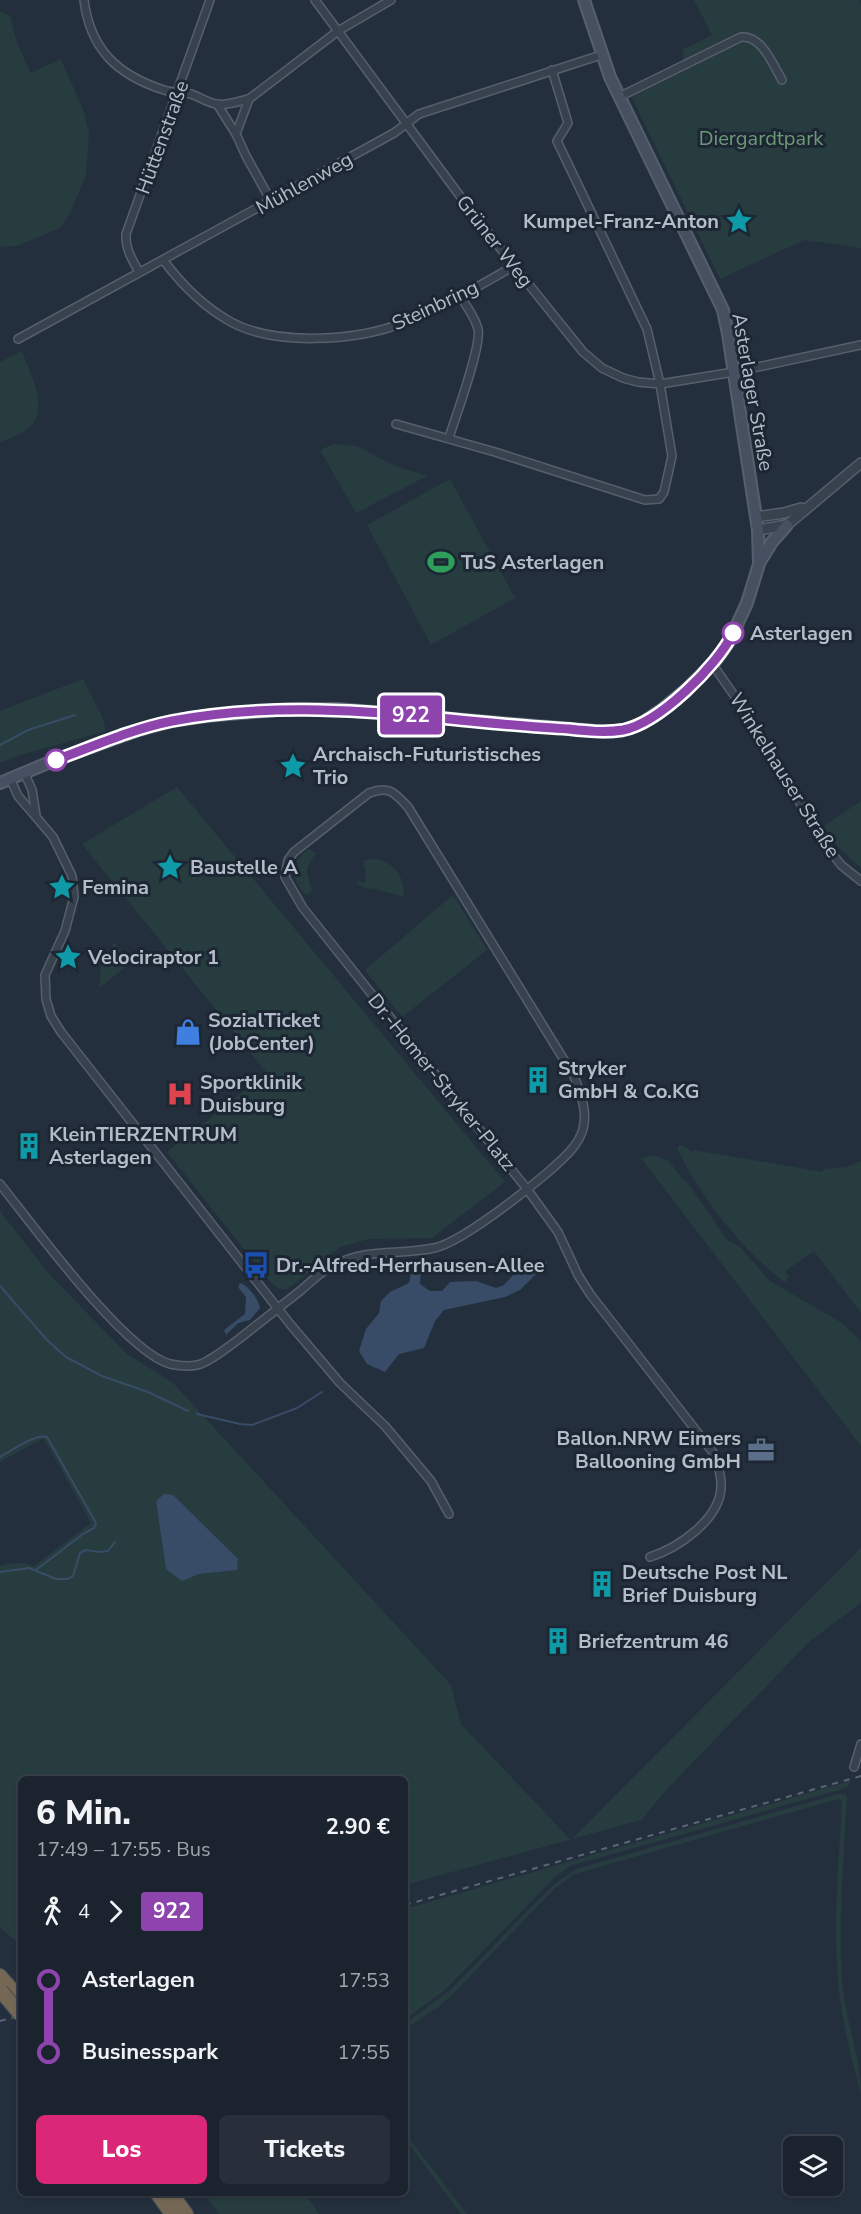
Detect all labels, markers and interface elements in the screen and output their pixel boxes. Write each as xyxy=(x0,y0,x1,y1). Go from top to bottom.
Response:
street label: Hüttenstraße xyxy=(129,77,196,198)
park label: Diergardtpark xyxy=(699,125,824,152)
street label: Mühlenweg xyxy=(251,146,357,221)
street label: Grüner Weg xyxy=(450,189,539,293)
place icon: Kumpel-Franz-Anton xyxy=(724,206,754,236)
place label: Kumpel-Franz-Anton xyxy=(523,208,719,235)
street label: Steinbring xyxy=(388,274,483,337)
street label: Asterlager Straße xyxy=(725,311,780,473)
sports icon: TuS Asterlagen xyxy=(426,547,456,577)
place label: TuS Asterlagen xyxy=(461,549,604,576)
place label: Asterlagen xyxy=(750,620,853,647)
marker: Asterlagen xyxy=(722,622,744,644)
street label: Winkelhauser Straße xyxy=(723,688,846,863)
line badge: 922 xyxy=(376,696,446,734)
text: 922 xyxy=(392,701,430,729)
place label: Archaisch-Futuristisches Trio xyxy=(313,741,541,791)
unlabelled marker xyxy=(45,749,67,771)
place icon: Archaisch-Futuristisches Trio xyxy=(278,751,308,781)
place icon: Baustelle A xyxy=(155,852,185,882)
place label: Baustelle A xyxy=(190,854,298,881)
place icon: Femina xyxy=(47,872,77,902)
place label: Femina xyxy=(82,874,149,901)
place icon: Velociraptor 1 xyxy=(53,942,83,972)
place label: Velociraptor 1 xyxy=(87,944,219,971)
street label: Dr.-Homer-Stryker-Platz xyxy=(362,988,522,1177)
place label: SozialTicket (JobCenter) xyxy=(208,1007,320,1057)
shop icon: SozialTicket (JobCenter) xyxy=(173,1017,203,1047)
place label: Stryker GmbH & Co.KG xyxy=(558,1055,699,1105)
building icon: Stryker GmbH & Co.KG xyxy=(523,1065,553,1095)
place label: Sportklinik Duisburg xyxy=(200,1069,303,1119)
hospital icon: Sportklinik Duisburg xyxy=(165,1079,195,1109)
place label: KleinTIERZENTRUM Asterlagen xyxy=(49,1121,237,1171)
building icon: KleinTIERZENTRUM Asterlagen xyxy=(14,1131,44,1161)
bus stop icon: Dr.-Alfred-Herrhausen-Allee xyxy=(241,1250,271,1280)
place label: Dr.-Alfred-Herrhausen-Allee xyxy=(276,1252,545,1279)
place label: Ballon.NRW Eimers Ballooning GmbH xyxy=(556,1425,741,1475)
office icon: Ballon.NRW Eimers Ballooning GmbH xyxy=(746,1435,776,1465)
place label: Deutsche Post NL Brief Duisburg xyxy=(622,1559,787,1609)
building icon: Deutsche Post NL Brief Duisburg xyxy=(587,1569,617,1599)
building icon: Briefzentrum 46 xyxy=(543,1626,573,1656)
place label: Briefzentrum 46 xyxy=(578,1628,728,1655)
text: 6 Min. xyxy=(36,1791,131,1836)
text: 2.90 € xyxy=(326,1812,390,1842)
text: 17:49 – 17:55 · Bus xyxy=(36,1836,211,1863)
icon: walk xyxy=(36,1895,69,1928)
icon: forward xyxy=(99,1895,132,1928)
text: 922 xyxy=(153,1897,191,1925)
text: 4 xyxy=(78,1898,90,1925)
text: Asterlagen xyxy=(82,1965,195,1995)
text: 17:53 xyxy=(337,1967,390,1994)
text: Businesspark xyxy=(82,2037,218,2067)
text: 17:55 xyxy=(337,2039,390,2066)
button: Los xyxy=(36,2115,207,2184)
button: Tickets xyxy=(219,2115,390,2184)
map controls xyxy=(783,2136,843,2196)
button: layers xyxy=(783,2136,843,2196)

